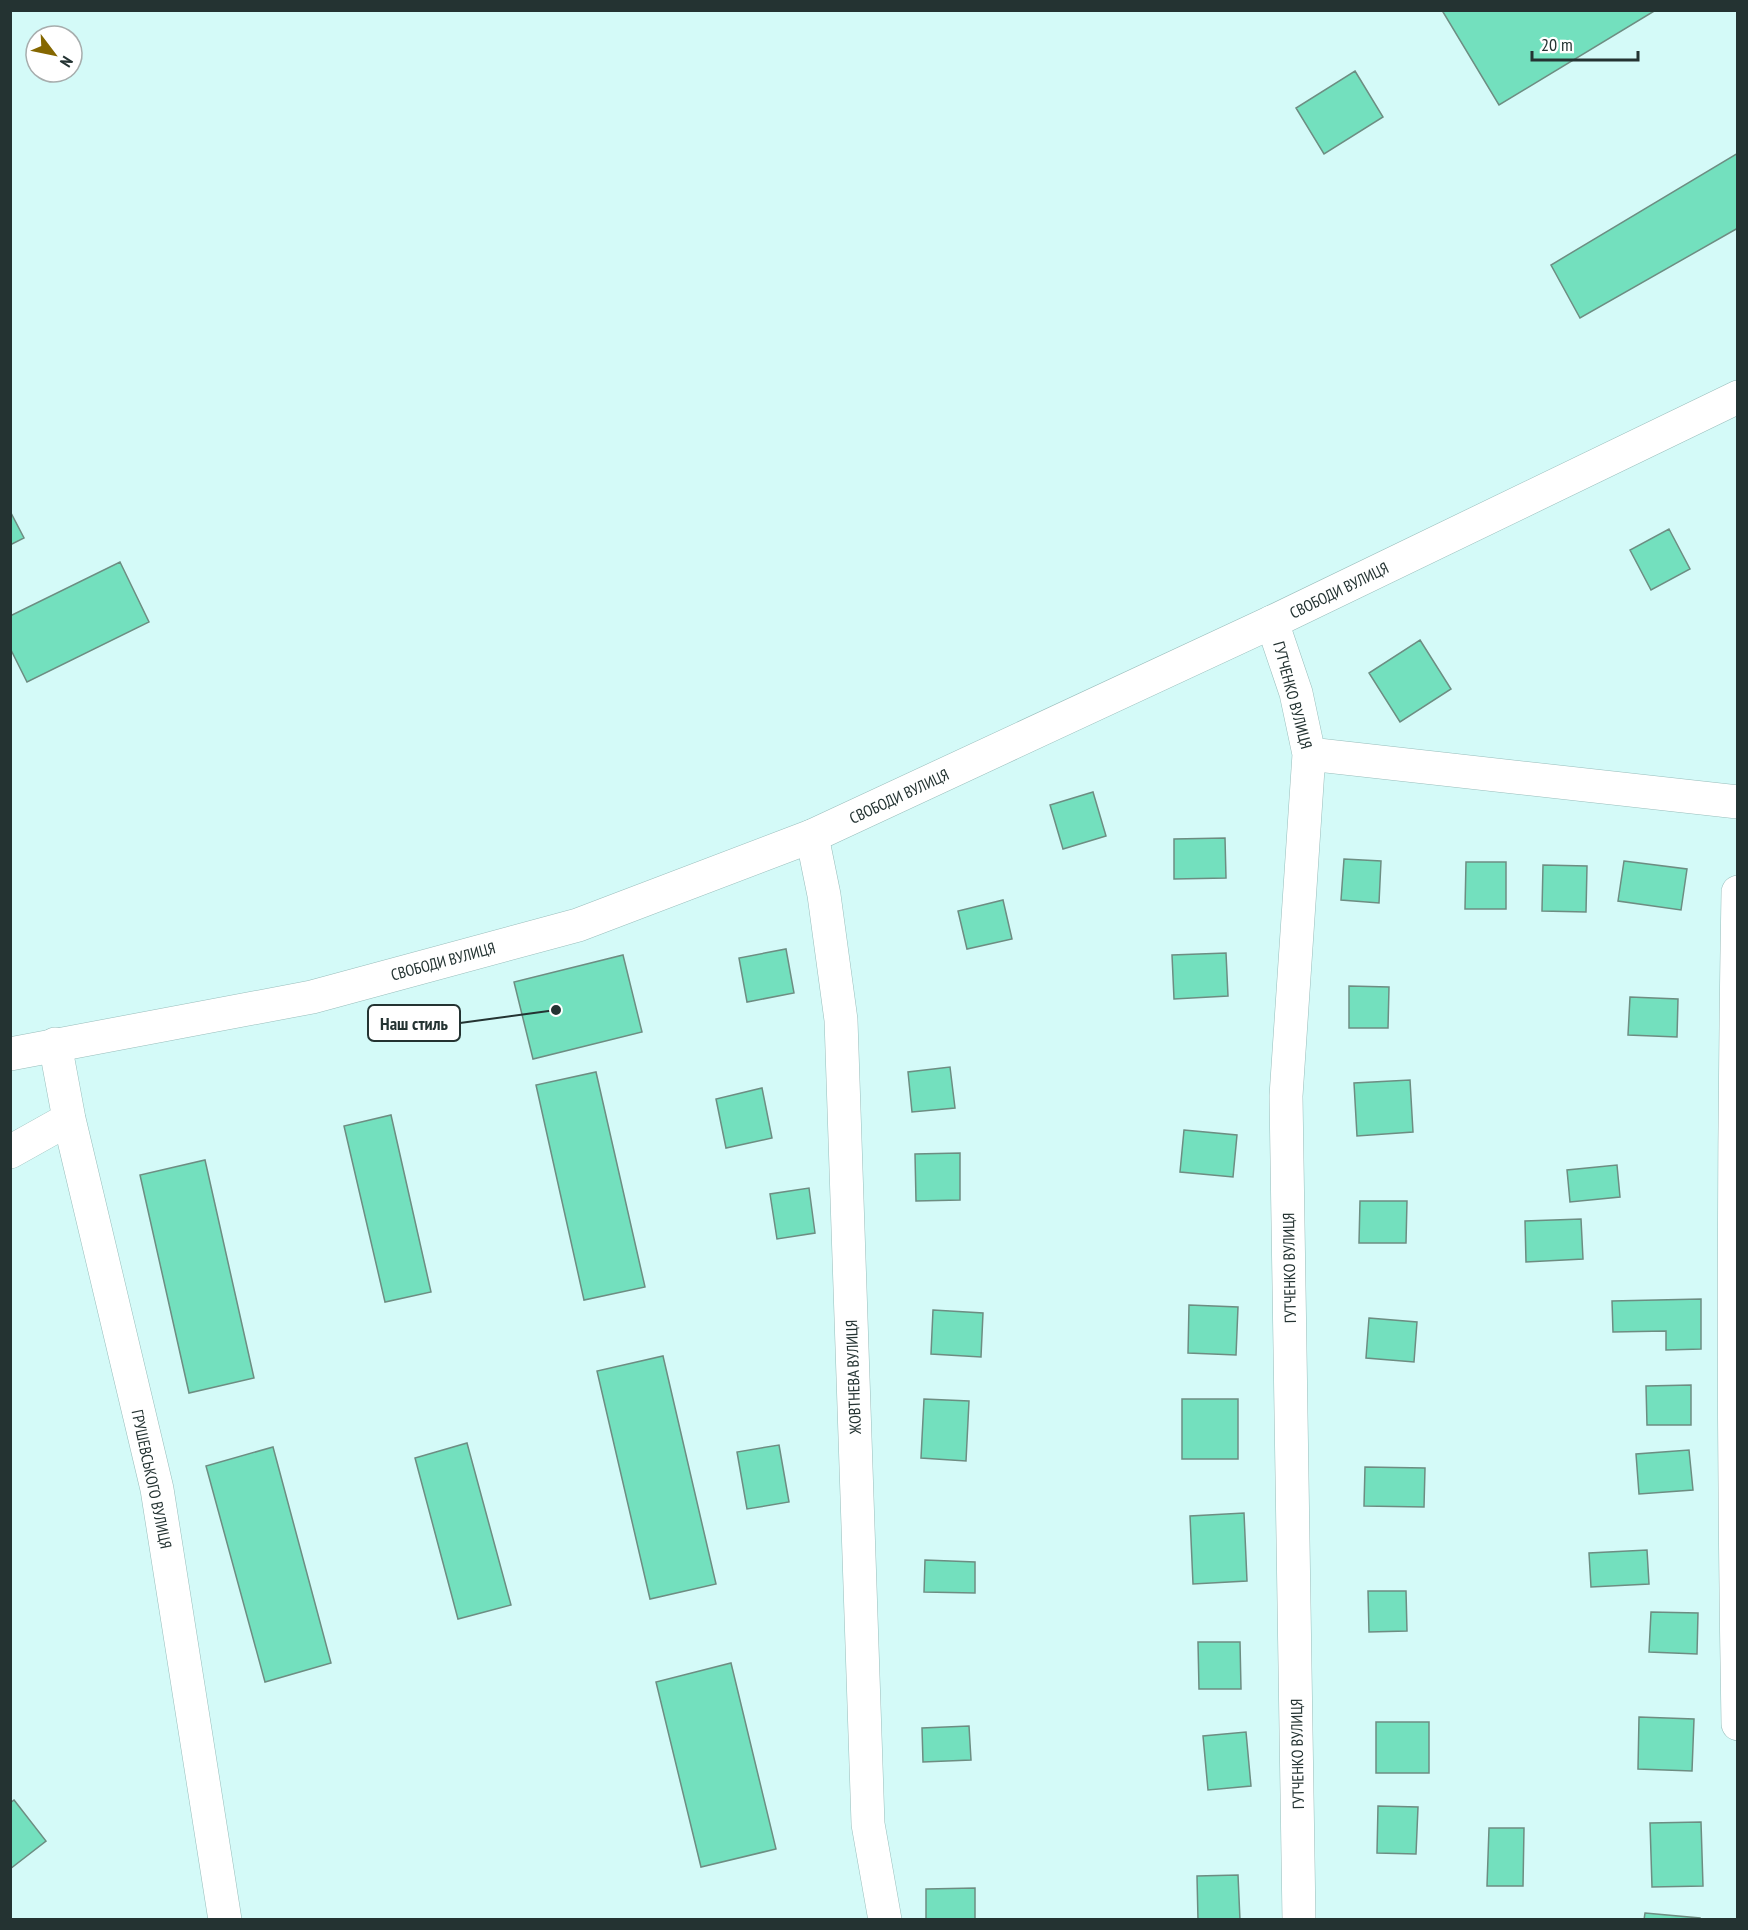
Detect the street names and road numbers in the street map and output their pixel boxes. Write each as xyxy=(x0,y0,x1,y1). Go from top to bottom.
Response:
street label: СВОБОДИ ВУЛИЦЯ xyxy=(1286,557,1392,623)
street label: ГУТЧЕНКО ВУЛИЦЯ xyxy=(1269,639,1317,751)
street label: СВОБОДИ ВУЛИЦЯ xyxy=(846,764,952,828)
street label: СВОБОДИ ВУЛИЦЯ xyxy=(389,937,497,985)
street label: ГУТЧЕНКО ВУЛИЦЯ xyxy=(1278,1213,1300,1323)
street label: ЖОВТНЕВА ВУЛИЦЯ xyxy=(841,1320,865,1435)
street label: ГРУШЕВСЬКОГО ВУЛИЦЯ xyxy=(128,1408,176,1550)
street label: ГУТЧЕНКО ВУЛИЦЯ xyxy=(1286,1699,1308,1809)

